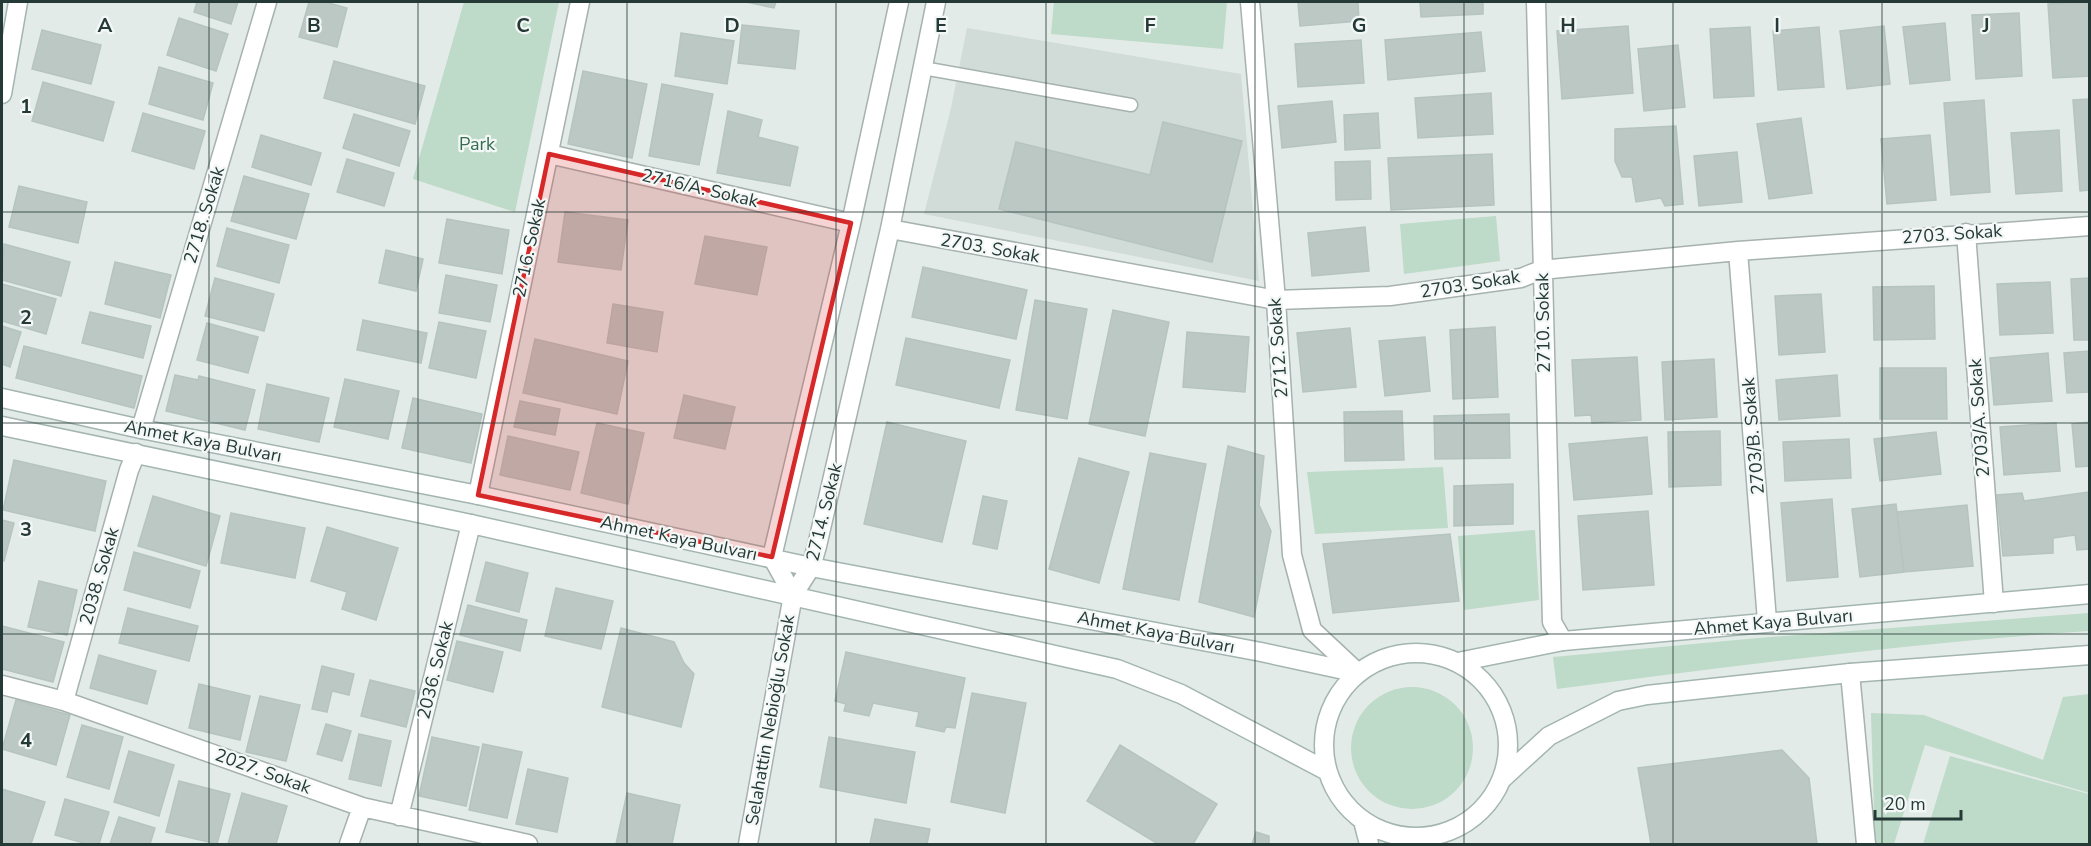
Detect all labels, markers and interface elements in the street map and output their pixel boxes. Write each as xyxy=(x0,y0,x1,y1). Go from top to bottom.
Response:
text: A xyxy=(98,12,113,39)
text: B xyxy=(307,12,321,39)
text: C xyxy=(516,12,530,39)
text: D xyxy=(724,12,740,39)
text: E xyxy=(935,12,947,39)
text: F xyxy=(1144,12,1156,39)
text: G xyxy=(1352,12,1366,39)
text: H xyxy=(1560,12,1576,39)
text: I xyxy=(1774,12,1780,39)
text: J xyxy=(1981,12,1990,39)
text: 1 xyxy=(20,93,32,120)
park label: Park xyxy=(459,132,496,156)
street label: 2718. Sokak xyxy=(178,163,230,267)
street label: 2716/A. Sokak xyxy=(639,163,761,213)
street label: 2716. Sokak xyxy=(507,195,551,300)
street label: 2703. Sokak xyxy=(1901,218,2004,249)
street label: 2703. Sokak xyxy=(938,227,1043,269)
street label: 2703. Sokak xyxy=(1419,264,1522,304)
street label: 2710. Sokak xyxy=(1530,272,1556,373)
street label: 2712. Sokak xyxy=(1262,296,1293,399)
text: 2 xyxy=(20,304,32,331)
street label: 2703/A. Sokak xyxy=(1963,357,1995,478)
street label: 2703/B. Sokak xyxy=(1736,375,1770,496)
street label: Ahmet Kaya Bulvarı xyxy=(122,414,284,468)
street label: 2714. Sokak xyxy=(800,459,848,564)
street label: Ahmet Kaya Bulvarı xyxy=(598,510,760,566)
text: 3 xyxy=(20,516,32,543)
street label: 2038. Sokak xyxy=(74,523,125,628)
street label: Ahmet Kaya Bulvarı xyxy=(1692,603,1854,641)
street label: Ahmet Kaya Bulvarı xyxy=(1075,605,1237,659)
street label: Selahattin Nebioğlu Sokak xyxy=(740,612,801,827)
street label: 2036. Sokak xyxy=(411,617,459,722)
text: 4 xyxy=(20,727,32,754)
street label: 2027. Sokak xyxy=(212,743,315,800)
scale bar xyxy=(1875,783,1960,821)
text: 20 m xyxy=(1884,792,1926,816)

